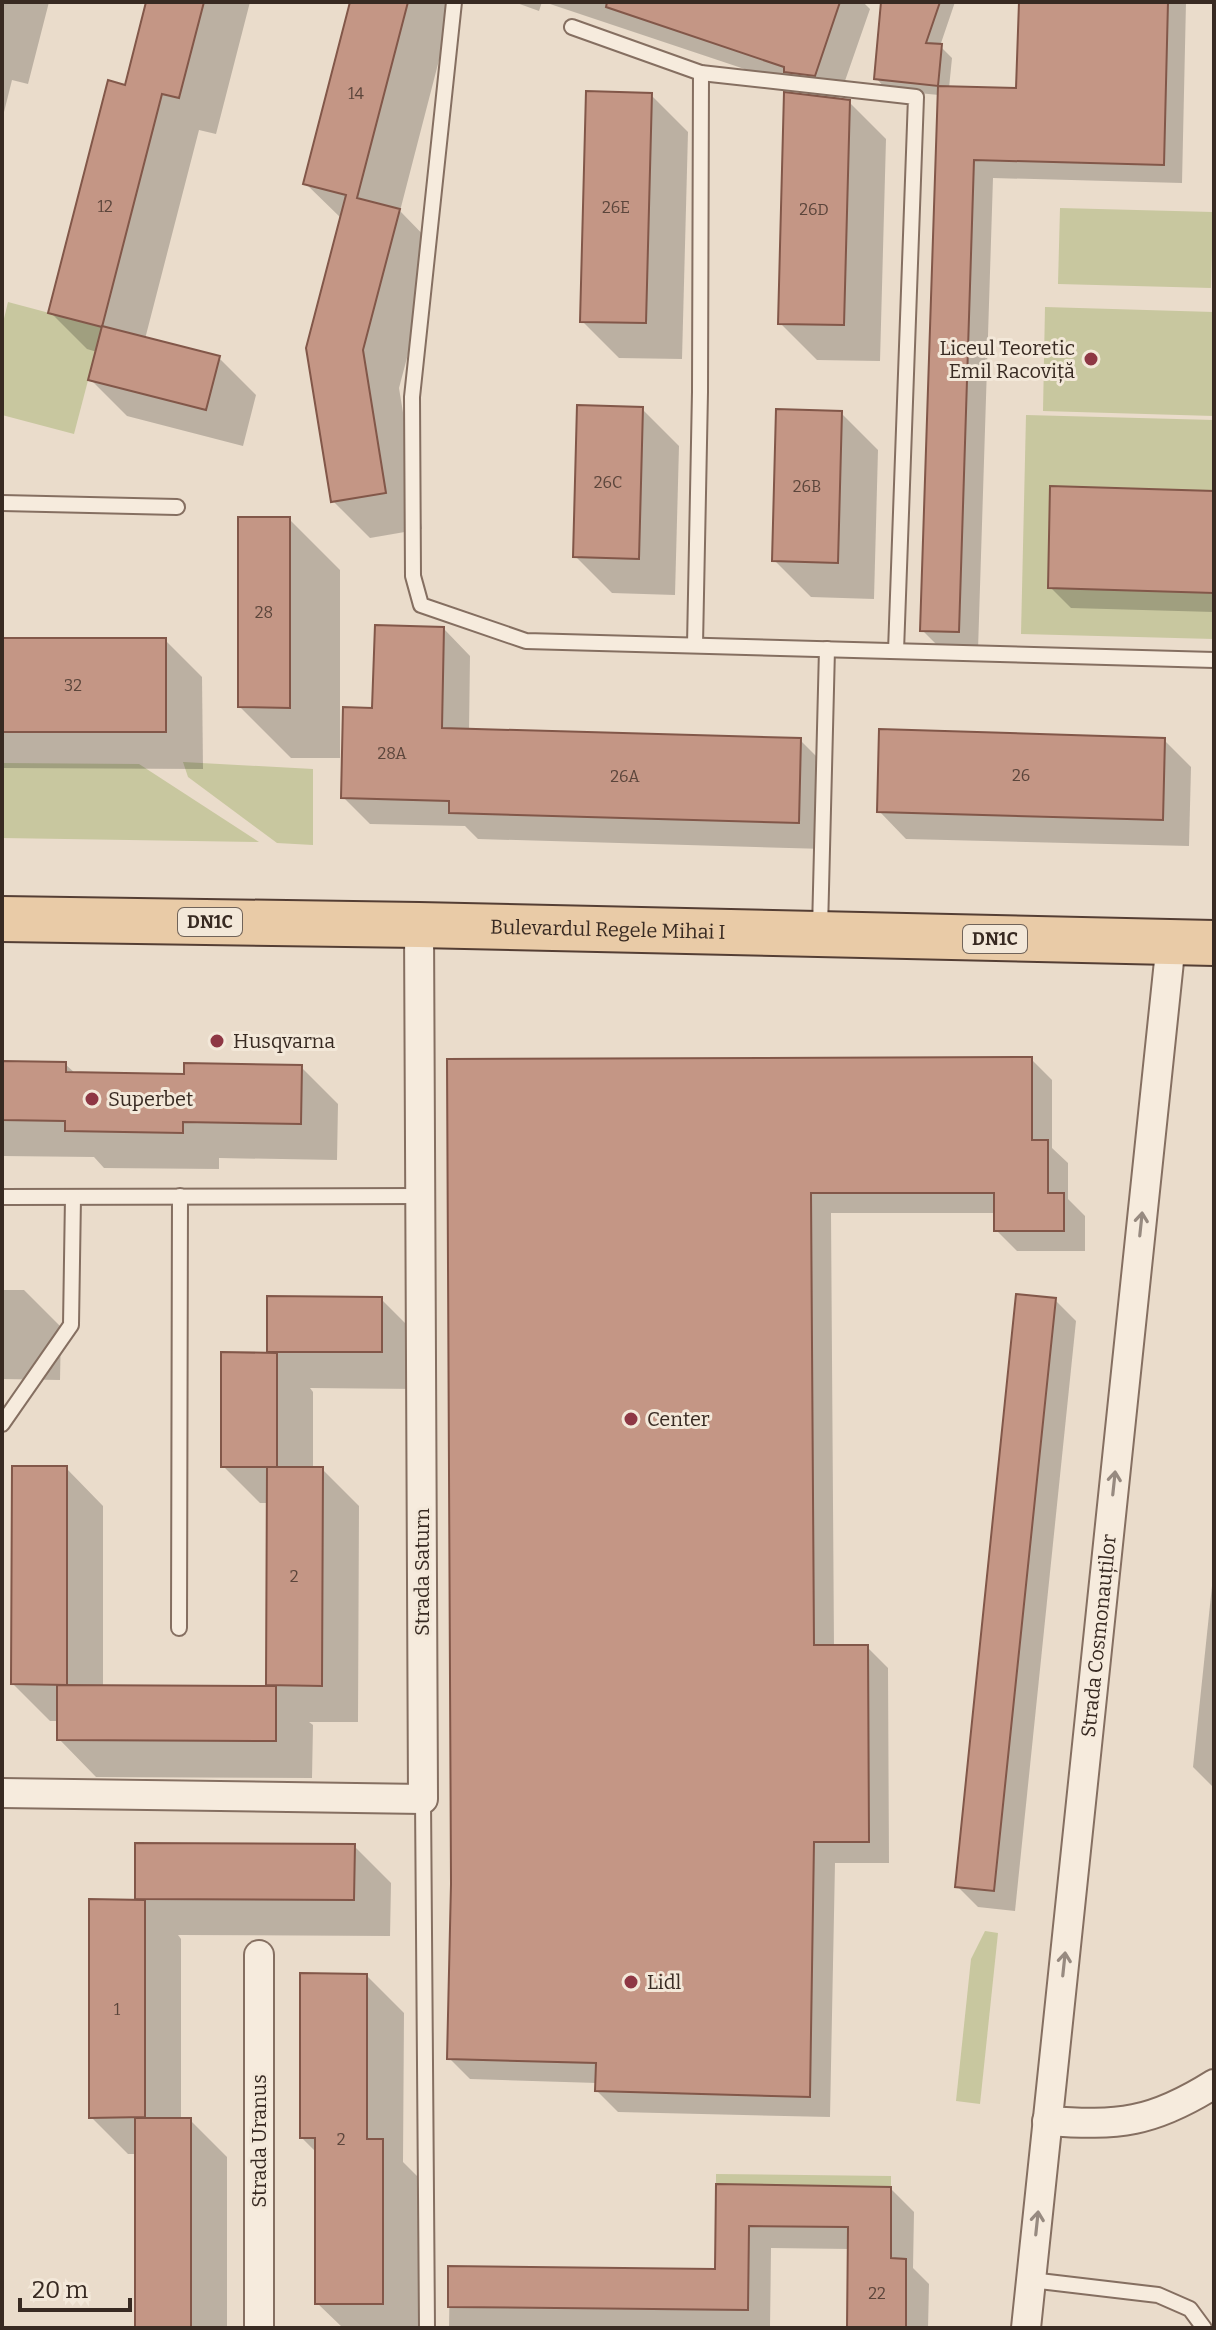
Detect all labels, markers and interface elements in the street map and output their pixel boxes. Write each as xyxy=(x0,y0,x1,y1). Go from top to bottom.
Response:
house number: 14 xyxy=(348,84,365,103)
house number: 12 xyxy=(97,197,113,216)
house number: 26E xyxy=(602,198,630,217)
house number: 26D xyxy=(799,200,829,219)
place label: Liceul Teoretic Emil Racoviță xyxy=(939,336,1075,384)
marker: Liceul Teoretic Emil Racoviță xyxy=(1082,350,1100,368)
house number: 26C xyxy=(594,473,622,492)
house number: 26B xyxy=(793,477,821,496)
house number: 28 xyxy=(255,603,273,622)
house number: 32 xyxy=(64,676,82,695)
house number: 28A xyxy=(378,744,407,763)
house number: 26 xyxy=(1012,766,1030,785)
house number: 26A xyxy=(610,767,640,786)
road number: DN1C xyxy=(178,908,242,936)
street label: Bulevardul Regele Mihai I xyxy=(490,915,726,944)
road number: DN1C xyxy=(963,925,1027,953)
place label: Husqvarna xyxy=(233,1029,335,1053)
marker: Husqvarna xyxy=(208,1032,226,1050)
place label: Superbet xyxy=(108,1087,193,1111)
marker: Superbet xyxy=(83,1090,101,1108)
one-way arrow xyxy=(1134,1211,1149,1238)
place label: Center xyxy=(647,1407,710,1431)
marker: Center xyxy=(622,1410,640,1428)
one-way arrow xyxy=(1107,1470,1122,1497)
street label: Strada Saturn xyxy=(410,1508,434,1636)
street label: Strada Cosmonauților xyxy=(1076,1533,1121,1739)
house number: 2 xyxy=(290,1567,298,1586)
one-way arrow xyxy=(1057,1951,1072,1978)
place label: Lidl xyxy=(647,1970,682,1994)
marker: Lidl xyxy=(622,1973,640,1991)
house number: 1 xyxy=(114,2000,121,2019)
street label: Strada Uranus xyxy=(247,2074,271,2208)
house number: 2 xyxy=(337,2130,345,2149)
one-way arrow xyxy=(1030,2210,1045,2237)
scale bar xyxy=(20,2262,130,2312)
text: 20 m xyxy=(32,2276,88,2304)
house number: 22 xyxy=(868,2284,886,2303)

